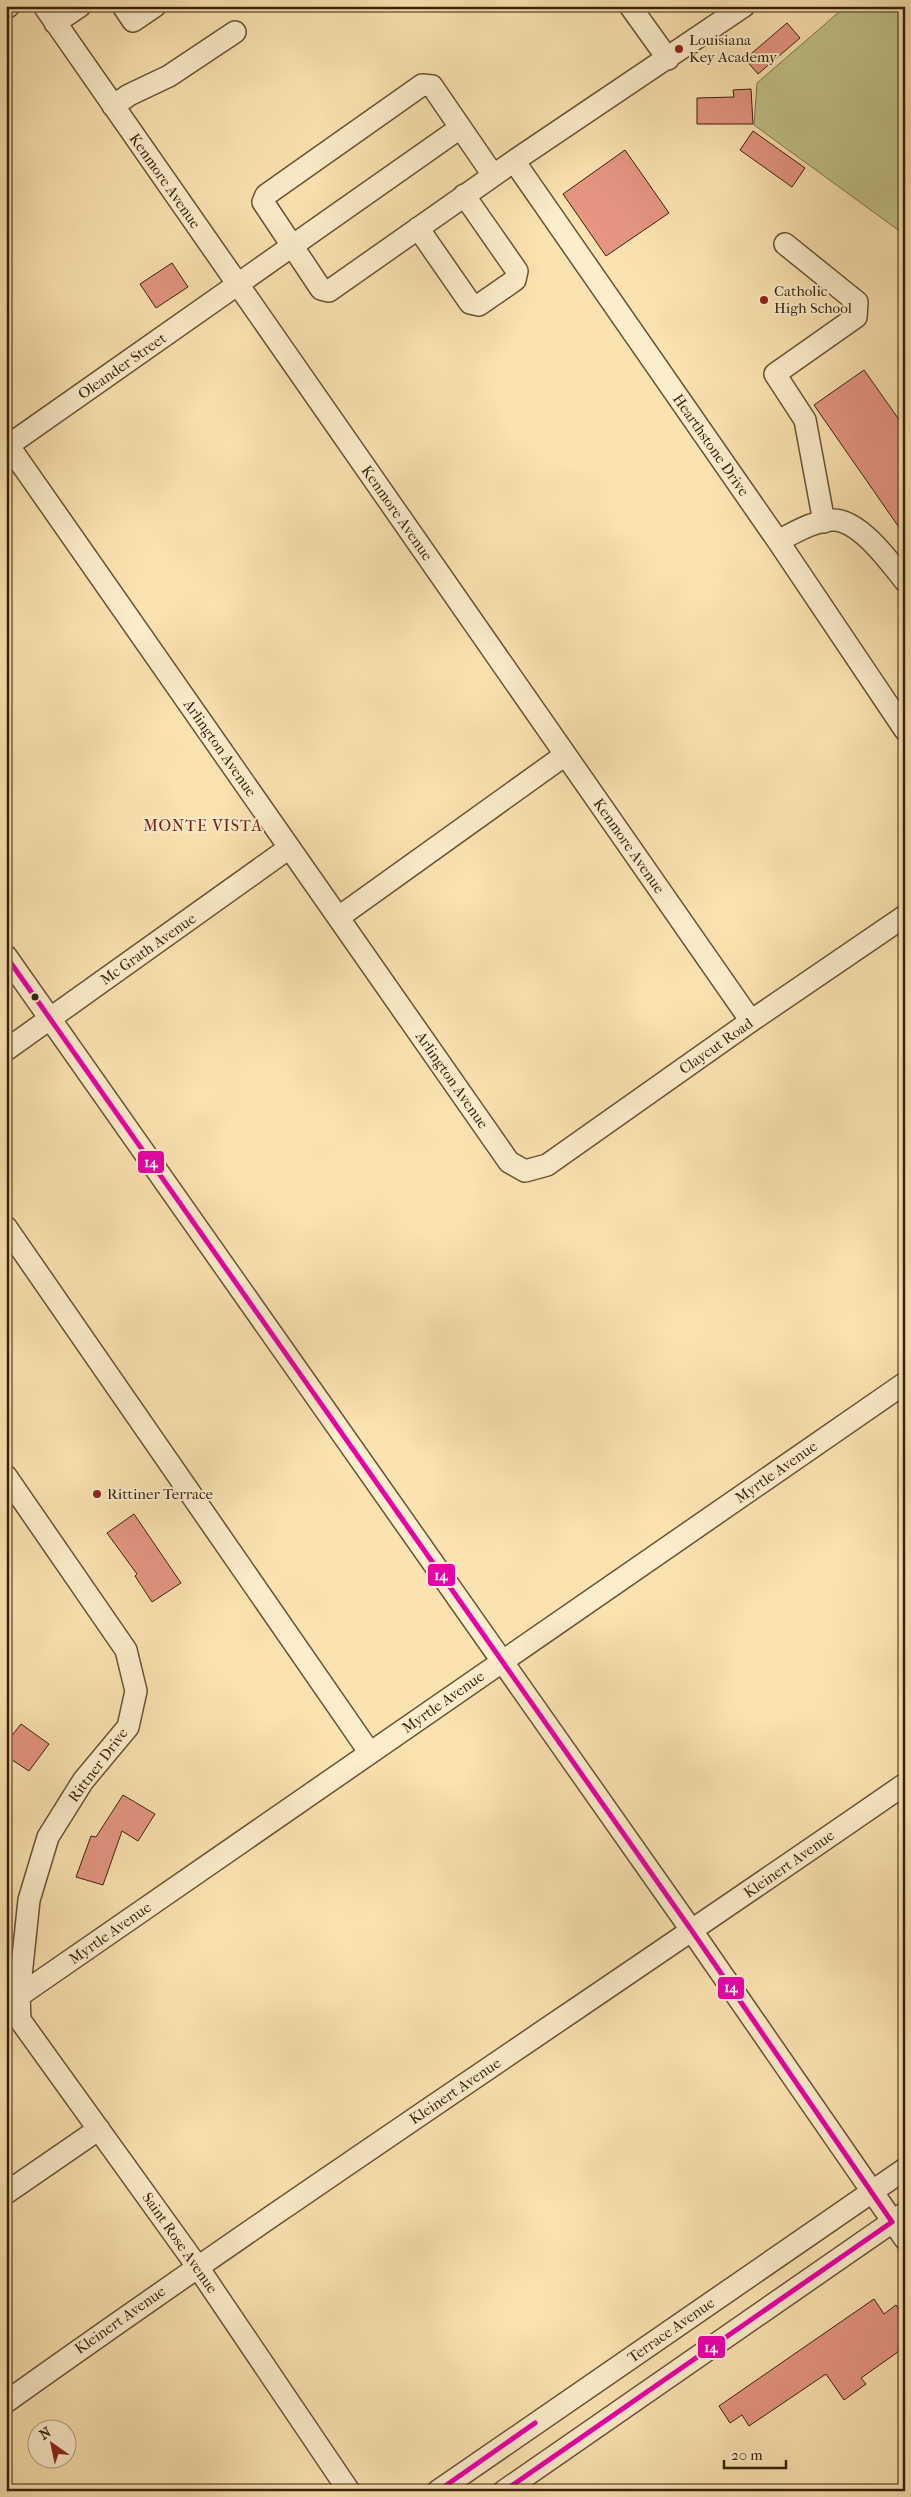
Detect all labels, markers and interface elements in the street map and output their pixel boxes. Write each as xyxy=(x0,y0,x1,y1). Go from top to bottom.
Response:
place label: Louisiana Key Academy xyxy=(689,31,778,66)
marker: Louisiana Key Academy xyxy=(673,43,685,55)
street label: Kenmore Avenue xyxy=(125,130,205,233)
place label: Catholic High School xyxy=(774,282,852,317)
marker: Catholic High School xyxy=(758,294,770,306)
street label: Oleander Street xyxy=(74,329,170,403)
street label: Hearthstone Drive xyxy=(669,390,753,500)
street label: Kenmore Avenue xyxy=(357,462,437,565)
street label: Arlington Avenue xyxy=(179,695,261,801)
street label: Kenmore Avenue xyxy=(589,795,669,898)
district label: MONTE VISTA xyxy=(143,816,263,835)
street label: Mc Grath Avenue xyxy=(97,909,200,989)
unlabelled marker xyxy=(30,992,40,1002)
street label: Claycut Road xyxy=(676,1014,757,1078)
street label: Arlington Avenue xyxy=(411,1027,493,1133)
line badge: 14 xyxy=(137,1150,165,1174)
text: 14 xyxy=(144,1154,158,1171)
street label: Myrtle Avenue xyxy=(731,1437,821,1507)
place label: Rittiner Terrace xyxy=(107,1485,214,1503)
marker: Rittiner Terrace xyxy=(91,1488,103,1500)
line badge: 14 xyxy=(427,1563,456,1587)
text: 14 xyxy=(434,1567,448,1584)
street label: Myrtle Avenue xyxy=(398,1667,488,1737)
street label: Rittner Drive xyxy=(64,1724,132,1806)
street label: Kleinert Avenue xyxy=(740,1826,838,1902)
street label: Myrtle Avenue xyxy=(65,1898,155,1968)
line badge: 14 xyxy=(717,1976,745,2000)
text: 14 xyxy=(724,1979,738,1996)
street label: Kleinert Avenue xyxy=(406,2053,505,2128)
street label: Saint Rose Avenue xyxy=(138,2189,222,2297)
street label: Kleinert Avenue xyxy=(71,2282,169,2358)
street label: Terrace Avenue xyxy=(624,2293,718,2367)
line badge: 14 xyxy=(697,2335,726,2359)
text: 14 xyxy=(704,2339,718,2356)
north arrow xyxy=(28,2420,78,2470)
text: N xyxy=(36,2423,55,2444)
scale bar xyxy=(724,2437,786,2469)
text: 20 m xyxy=(731,2446,763,2464)

